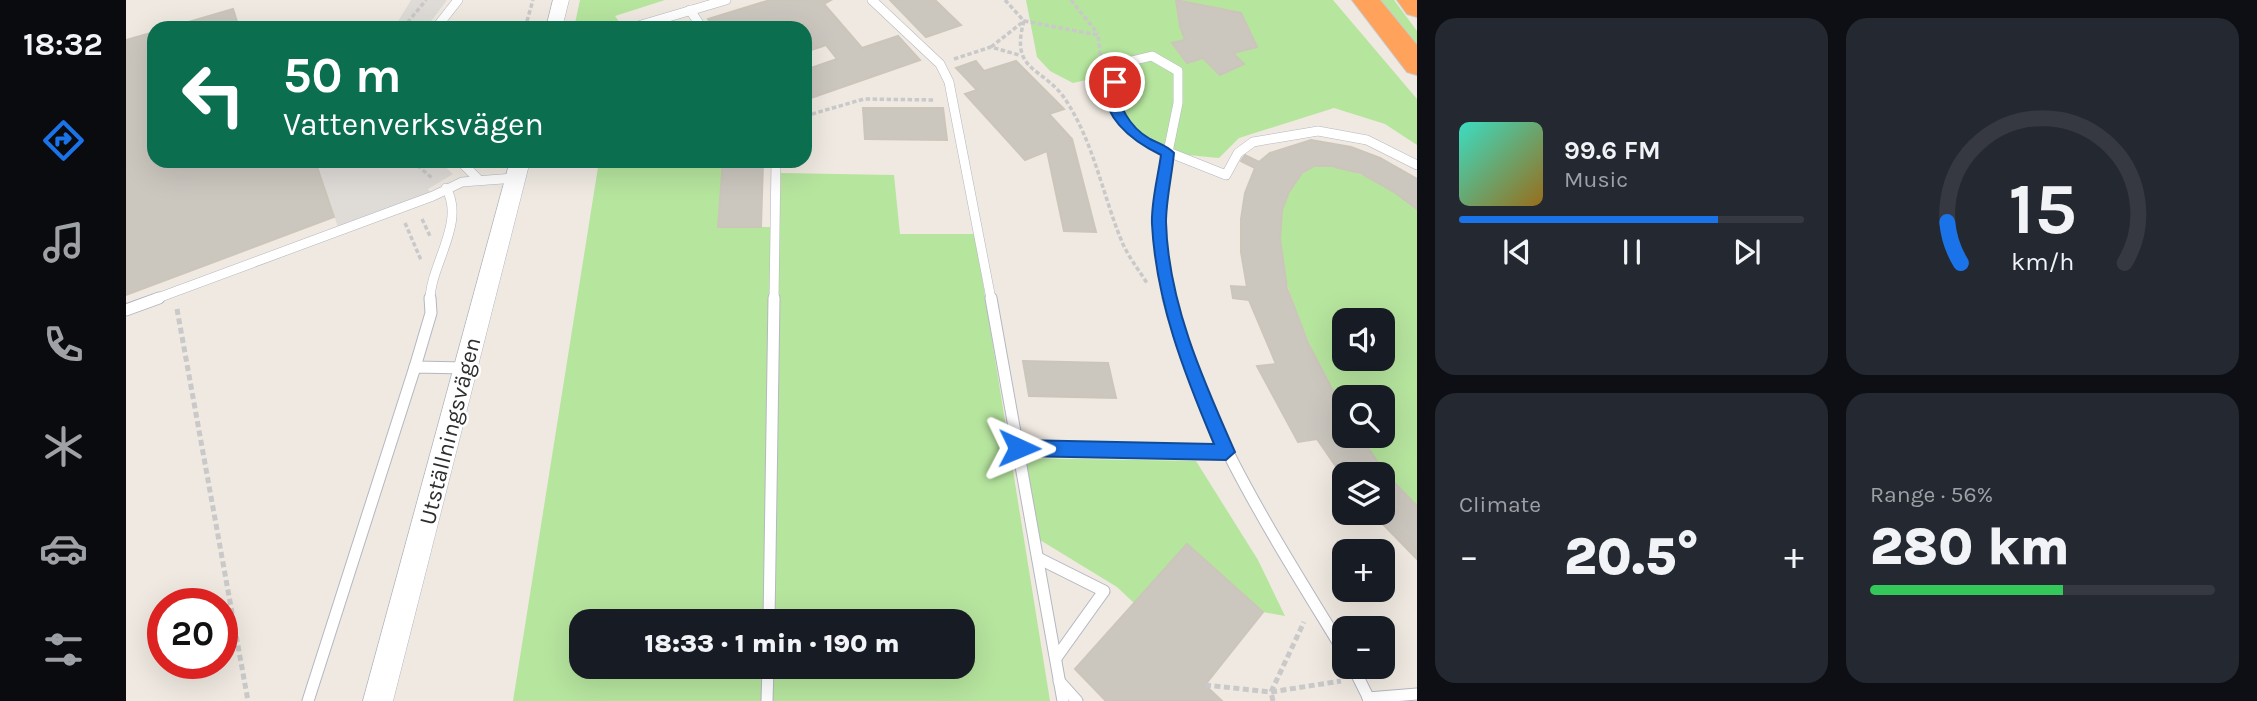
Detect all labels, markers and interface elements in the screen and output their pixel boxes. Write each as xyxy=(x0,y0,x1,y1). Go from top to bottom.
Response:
text: 18:32 xyxy=(23,26,103,63)
text: 50 m xyxy=(283,47,401,104)
icon: left xyxy=(168,49,259,140)
pin xyxy=(1085,52,1145,112)
icon: arrive xyxy=(1096,63,1134,101)
text: Vattenverksvägen xyxy=(283,106,544,143)
icon: directions xyxy=(39,116,88,165)
text: 99.6 FM xyxy=(1564,135,1661,166)
text: Music xyxy=(1564,166,1628,193)
text: 15 xyxy=(2008,166,2077,251)
icon: music xyxy=(39,218,88,267)
icon: previous xyxy=(1498,233,1536,271)
icon: pause xyxy=(1613,233,1651,271)
icon: next xyxy=(1728,233,1766,271)
text: km/h xyxy=(2011,247,2074,276)
map controls xyxy=(1332,308,1395,679)
button: sound xyxy=(1332,308,1395,371)
icon: phone xyxy=(39,320,88,369)
street label: Utställningsvägen xyxy=(414,334,486,528)
button: search xyxy=(1332,385,1395,448)
position arrow xyxy=(982,411,1056,485)
icon: climate xyxy=(39,422,88,471)
button: layers xyxy=(1332,462,1395,525)
text: Range · 56% xyxy=(1870,481,1993,508)
text: Climate xyxy=(1459,491,1541,518)
text: 280 km xyxy=(1870,516,2070,577)
icon: car xyxy=(39,524,88,573)
text: 20.5° xyxy=(1564,526,1699,587)
text: − xyxy=(1459,534,1479,579)
text: + xyxy=(1784,534,1804,579)
button: + xyxy=(1332,539,1395,602)
speed limit sign: 20 xyxy=(147,588,238,679)
button: − xyxy=(1332,616,1395,679)
icon: filters xyxy=(39,625,88,674)
text: 18:33 · 1 min · 190 m xyxy=(644,628,900,659)

